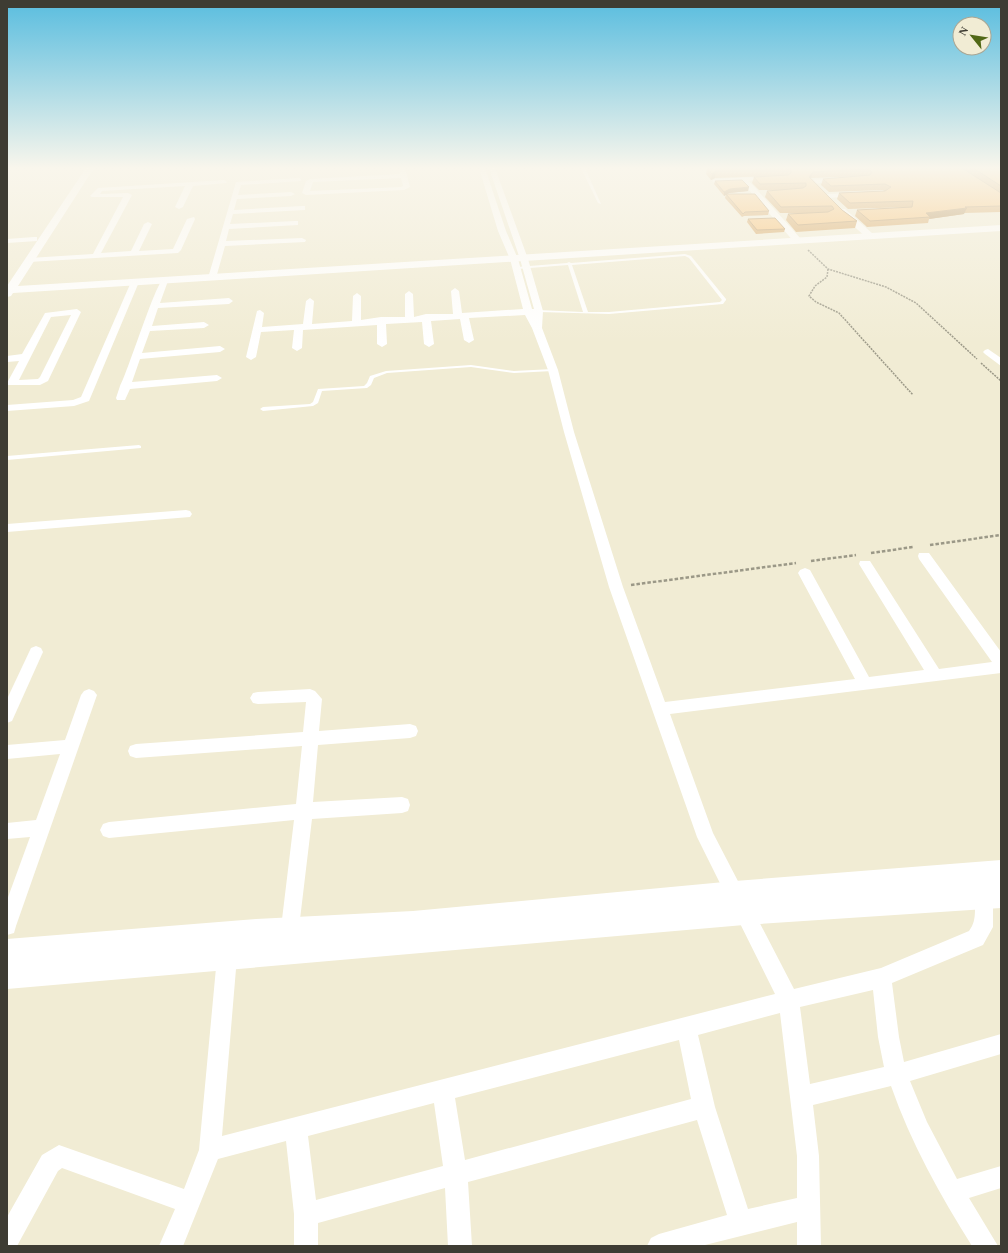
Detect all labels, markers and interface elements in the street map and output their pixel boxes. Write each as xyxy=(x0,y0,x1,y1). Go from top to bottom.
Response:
north arrow xyxy=(952,16,992,56)
text: N xyxy=(956,25,971,37)

